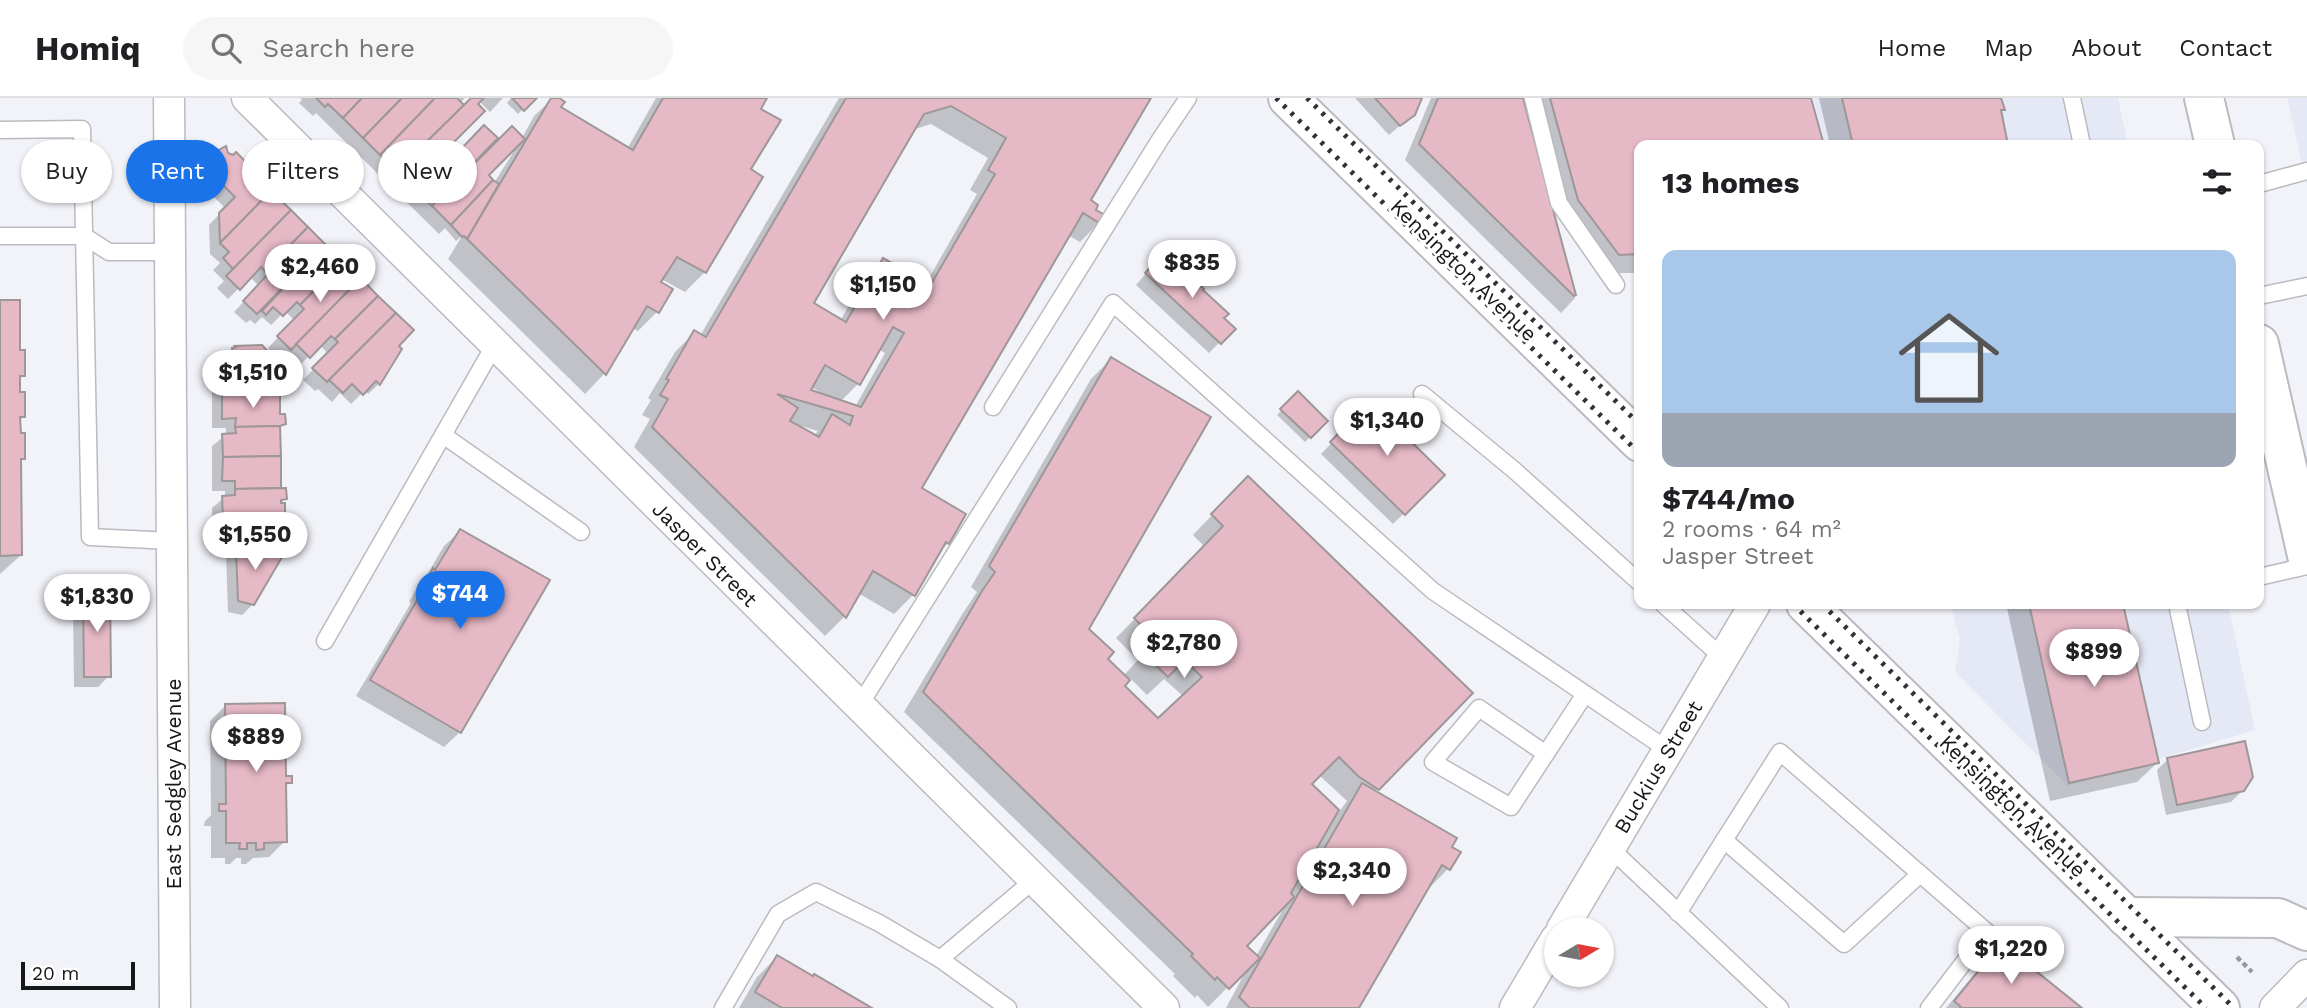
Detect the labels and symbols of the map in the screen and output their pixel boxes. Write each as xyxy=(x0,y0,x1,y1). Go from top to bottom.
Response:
street label: Kensington Avenue xyxy=(1386,194,1542,346)
pin: $835 xyxy=(1151,240,1233,300)
pin: $2,460 xyxy=(263,244,377,304)
pin: $1,150 xyxy=(826,262,940,322)
pin: $1,510 xyxy=(196,350,310,410)
pin: $1,340 xyxy=(1330,398,1444,458)
street label: Jasper Street xyxy=(647,496,763,612)
pin: $1,550 xyxy=(198,512,312,572)
pin: $744 xyxy=(419,572,501,631)
pin: $1,830 xyxy=(40,574,154,634)
pin: $2,780 xyxy=(1127,620,1241,680)
pin: $899 xyxy=(2053,630,2135,689)
street label: East Sedgley Avenue xyxy=(161,678,186,890)
street label: Buckius Street xyxy=(1609,696,1708,838)
pin: $889 xyxy=(215,714,297,774)
street label: Kensington Avenue xyxy=(1935,730,2091,882)
pin: $2,340 xyxy=(1295,848,1409,908)
north arrow xyxy=(1544,917,1614,987)
pin: $1,220 xyxy=(1954,926,2068,986)
scale bar xyxy=(21,959,135,991)

